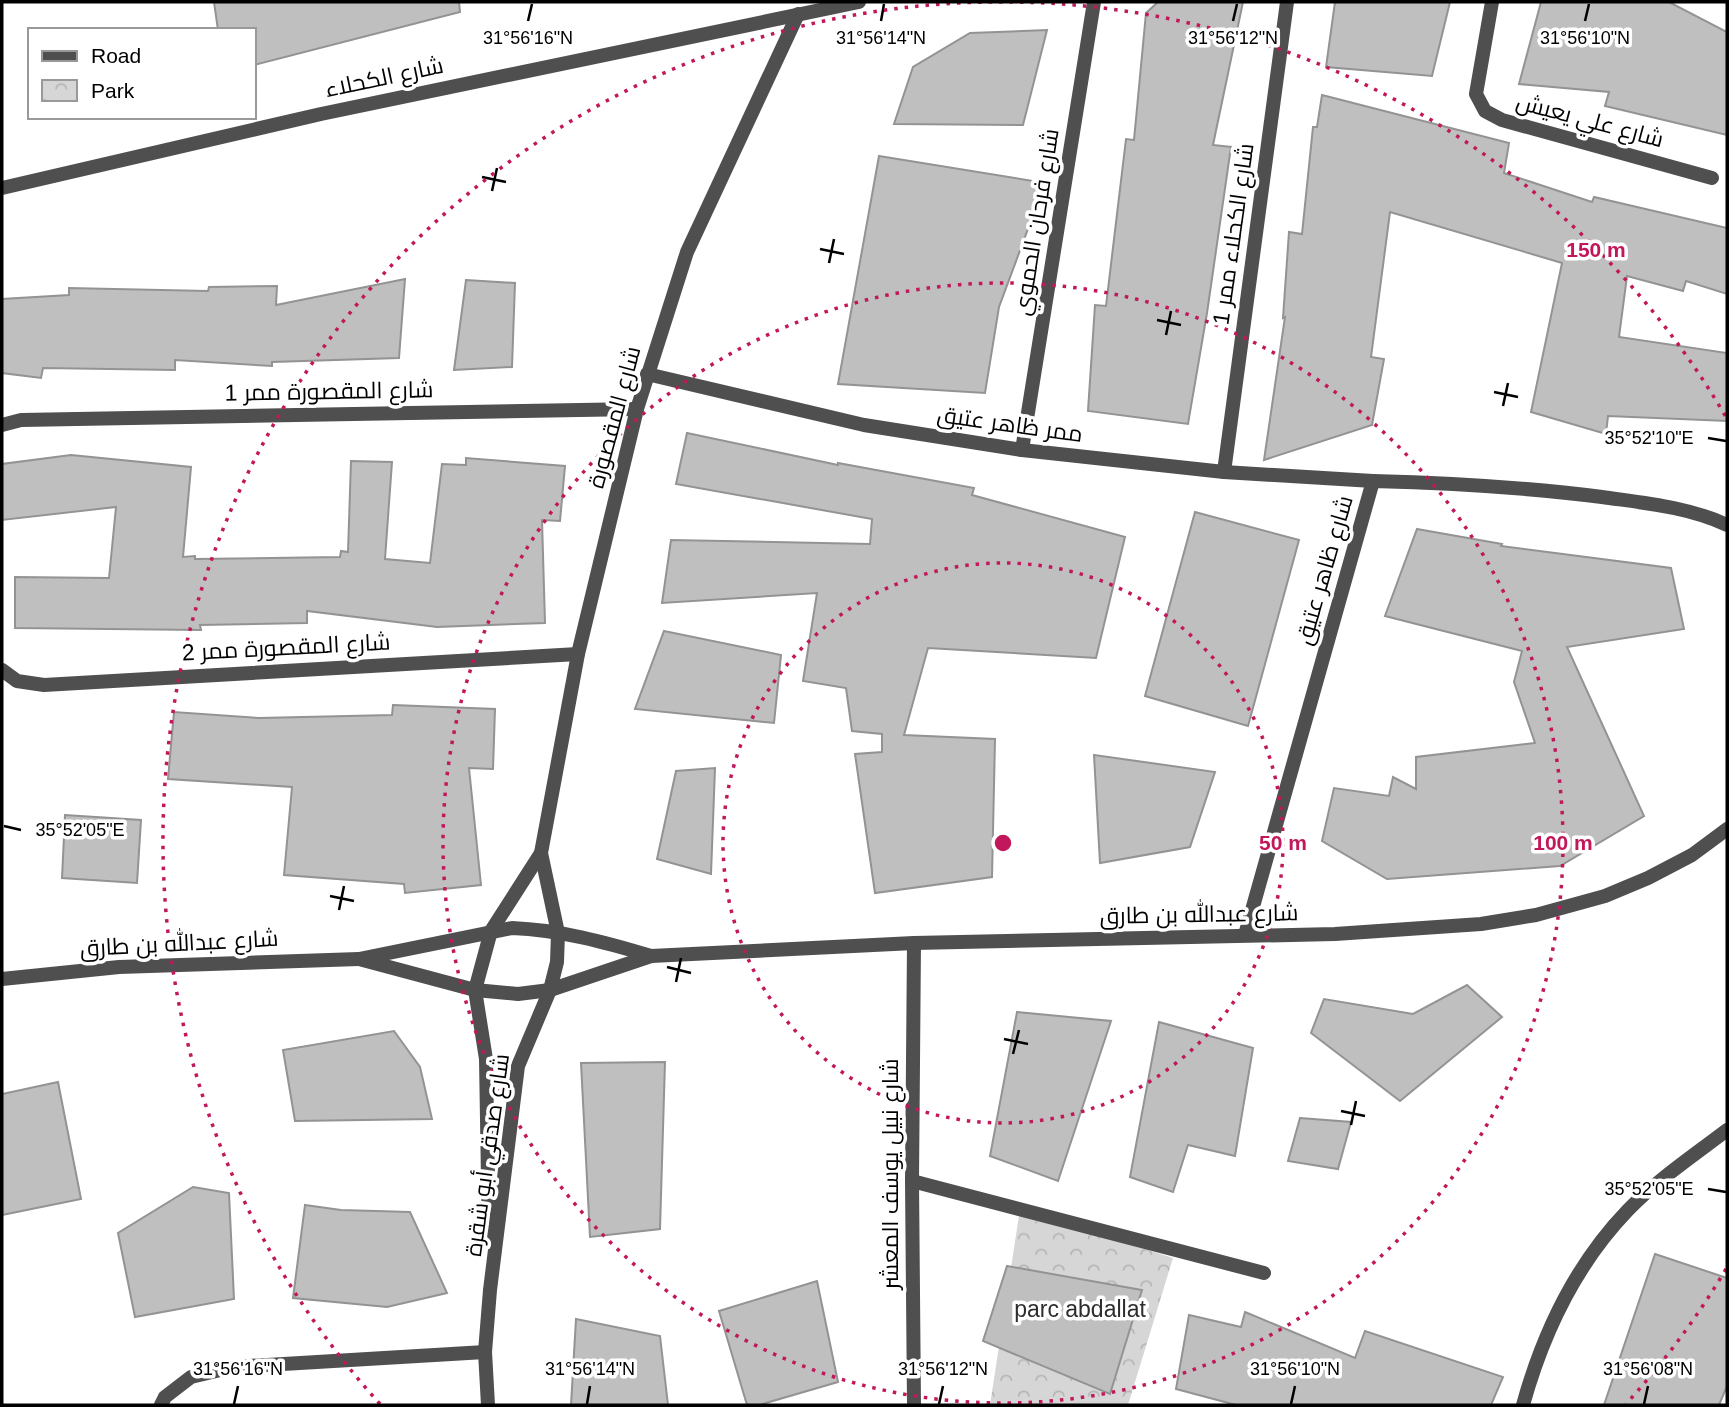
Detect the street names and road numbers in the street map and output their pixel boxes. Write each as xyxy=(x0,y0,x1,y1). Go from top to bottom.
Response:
street label: شارع الكحلاء xyxy=(322,52,446,105)
street label: شارع علي يعيش xyxy=(1512,88,1666,157)
street label: شارع فرحان الحموي xyxy=(1008,127,1069,318)
street label: شارع الكحلاء ممر 1 xyxy=(1207,141,1262,327)
street label: شارع المقصورة xyxy=(583,343,648,492)
street label: شارع المقصورة ممر 1 xyxy=(224,376,434,409)
street label: ممر ظاهر عتيق xyxy=(935,401,1084,448)
street label: شارع ظاهر عتيق xyxy=(1290,492,1361,648)
street label: شارع المقصورة ممر 2 xyxy=(181,629,391,668)
street label: شارع عبدالله بن طارق xyxy=(1099,897,1299,932)
street label: شارع عبدالله بن طارق xyxy=(79,923,279,964)
street label: شارع صدقي أبو شقرة xyxy=(458,1052,519,1259)
street label: شارع نبيل يوسف المعشر xyxy=(877,1058,906,1292)

